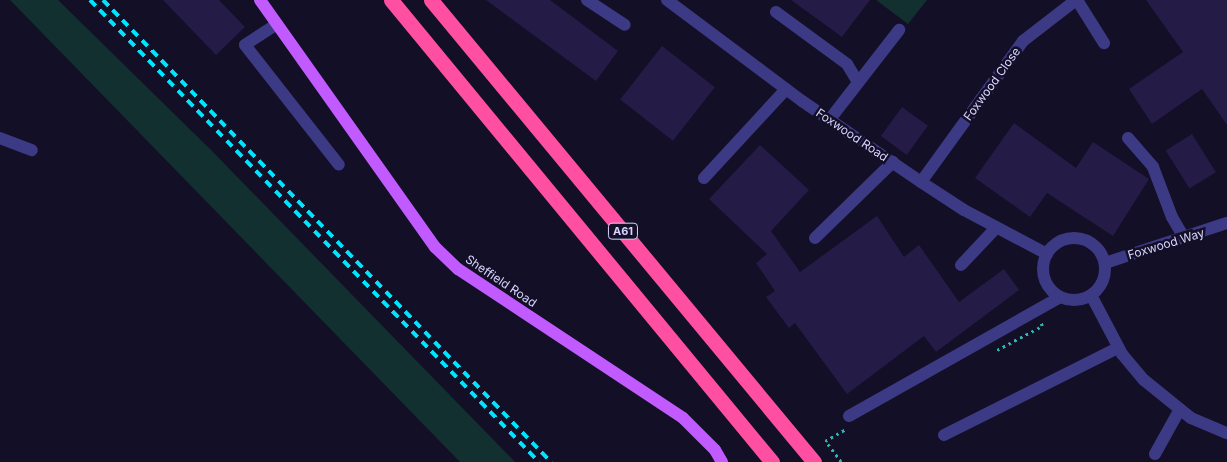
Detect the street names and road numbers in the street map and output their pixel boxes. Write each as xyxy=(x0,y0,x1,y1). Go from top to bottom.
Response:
street label: Foxwood Close xyxy=(961,45,1023,123)
street label: Foxwood Road xyxy=(813,106,891,164)
road number: A61 xyxy=(607,222,639,240)
street label: Foxwood Way xyxy=(1126,226,1206,262)
street label: Sheffield Road xyxy=(463,252,539,310)

